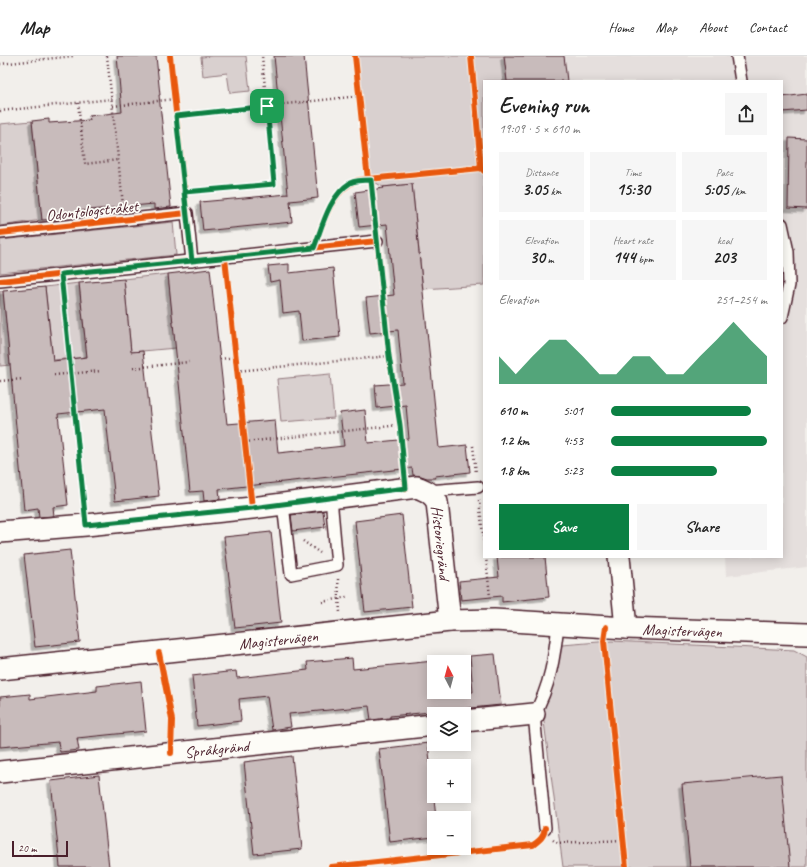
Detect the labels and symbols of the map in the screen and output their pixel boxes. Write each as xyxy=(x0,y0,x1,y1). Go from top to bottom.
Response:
pin xyxy=(250,89,284,123)
street label: Odontologstråket xyxy=(45,196,141,226)
street label: Historiegränd xyxy=(426,505,455,584)
street label: Magistervägen xyxy=(642,620,723,642)
street label: Magistervägen xyxy=(238,626,320,654)
north arrow xyxy=(427,655,471,699)
street label: Språkgränd xyxy=(184,736,253,763)
scale bar xyxy=(12,839,68,858)

